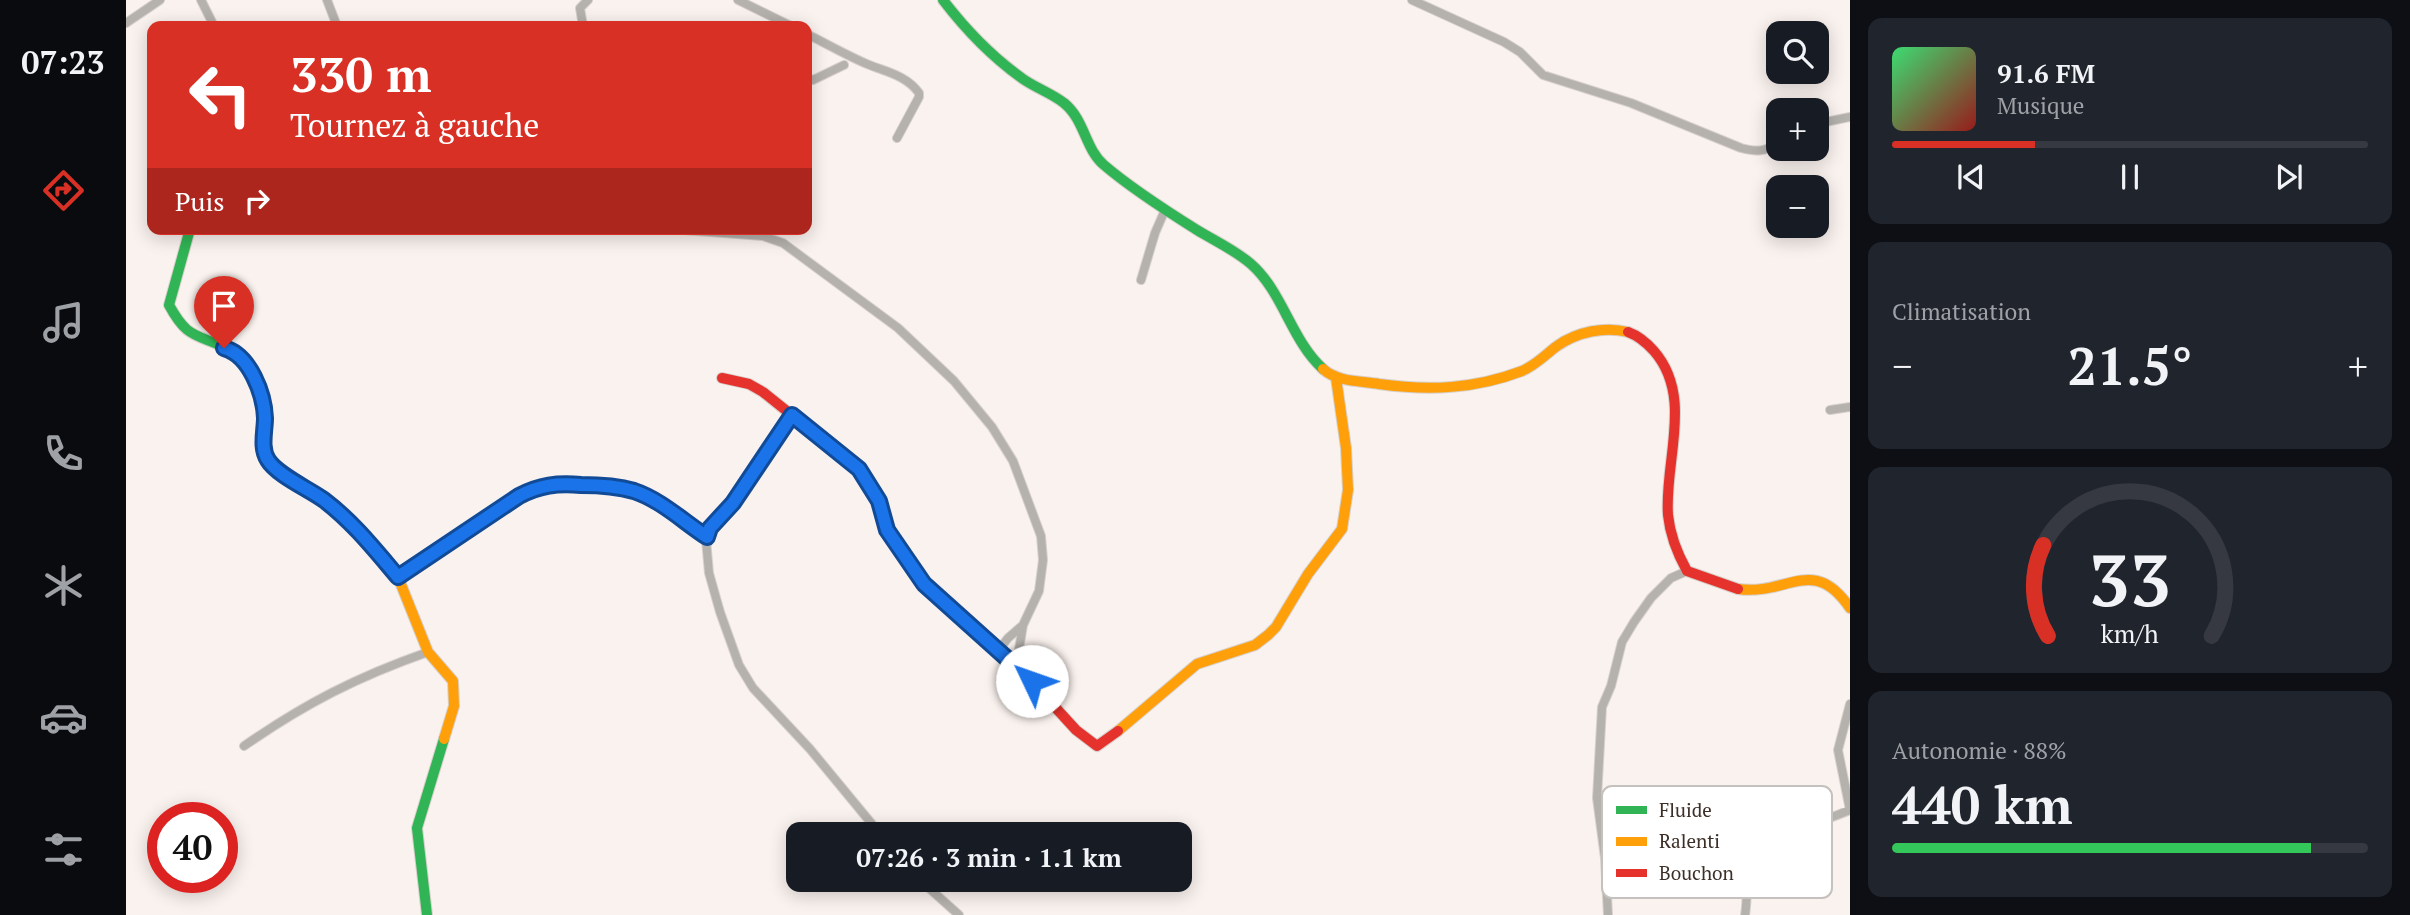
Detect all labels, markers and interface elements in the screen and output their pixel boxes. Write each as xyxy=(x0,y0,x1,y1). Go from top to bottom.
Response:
map controls xyxy=(1766,21,1829,238)
button: search xyxy=(1766,21,1829,84)
text: 07:23 xyxy=(21,41,105,83)
text: 330 m xyxy=(290,41,432,106)
icon: left xyxy=(175,49,266,140)
text: 91.6 FM xyxy=(1997,56,2095,90)
text: Musique xyxy=(1997,90,2084,121)
button: + xyxy=(1766,98,1829,161)
text: Tournez à gauche xyxy=(290,104,539,146)
icon: previous xyxy=(1952,158,1990,196)
icon: pause xyxy=(2111,158,2149,196)
icon: next xyxy=(2270,158,2308,196)
icon: directions xyxy=(39,166,88,215)
button: − xyxy=(1766,175,1829,238)
icon: right xyxy=(238,182,276,220)
text: Puis xyxy=(175,184,224,218)
pin xyxy=(194,276,254,348)
icon: arrive xyxy=(205,287,243,325)
text: Climatisation xyxy=(1892,296,2031,327)
icon: music xyxy=(39,298,88,347)
text: 21.5° xyxy=(2067,331,2193,400)
text: − xyxy=(1892,341,1912,391)
text: + xyxy=(2348,341,2368,391)
icon: phone xyxy=(39,429,88,478)
text: 33 xyxy=(2089,530,2171,627)
icon: climate xyxy=(39,561,88,610)
text: km/h xyxy=(2101,616,2159,649)
position arrow xyxy=(995,644,1069,718)
icon: car xyxy=(39,693,88,742)
text: Autonomie · 88% xyxy=(1892,735,2067,766)
text: 440 km xyxy=(1892,770,2073,839)
legend xyxy=(1602,786,1832,898)
text: Fluide xyxy=(1659,797,1712,822)
speed limit sign: 40 xyxy=(147,802,238,893)
icon: filters xyxy=(39,825,88,874)
text: Ralenti xyxy=(1659,828,1720,853)
text: 07:26 · 3 min · 1.1 km xyxy=(856,840,1122,874)
text: Bouchon xyxy=(1659,860,1734,885)

